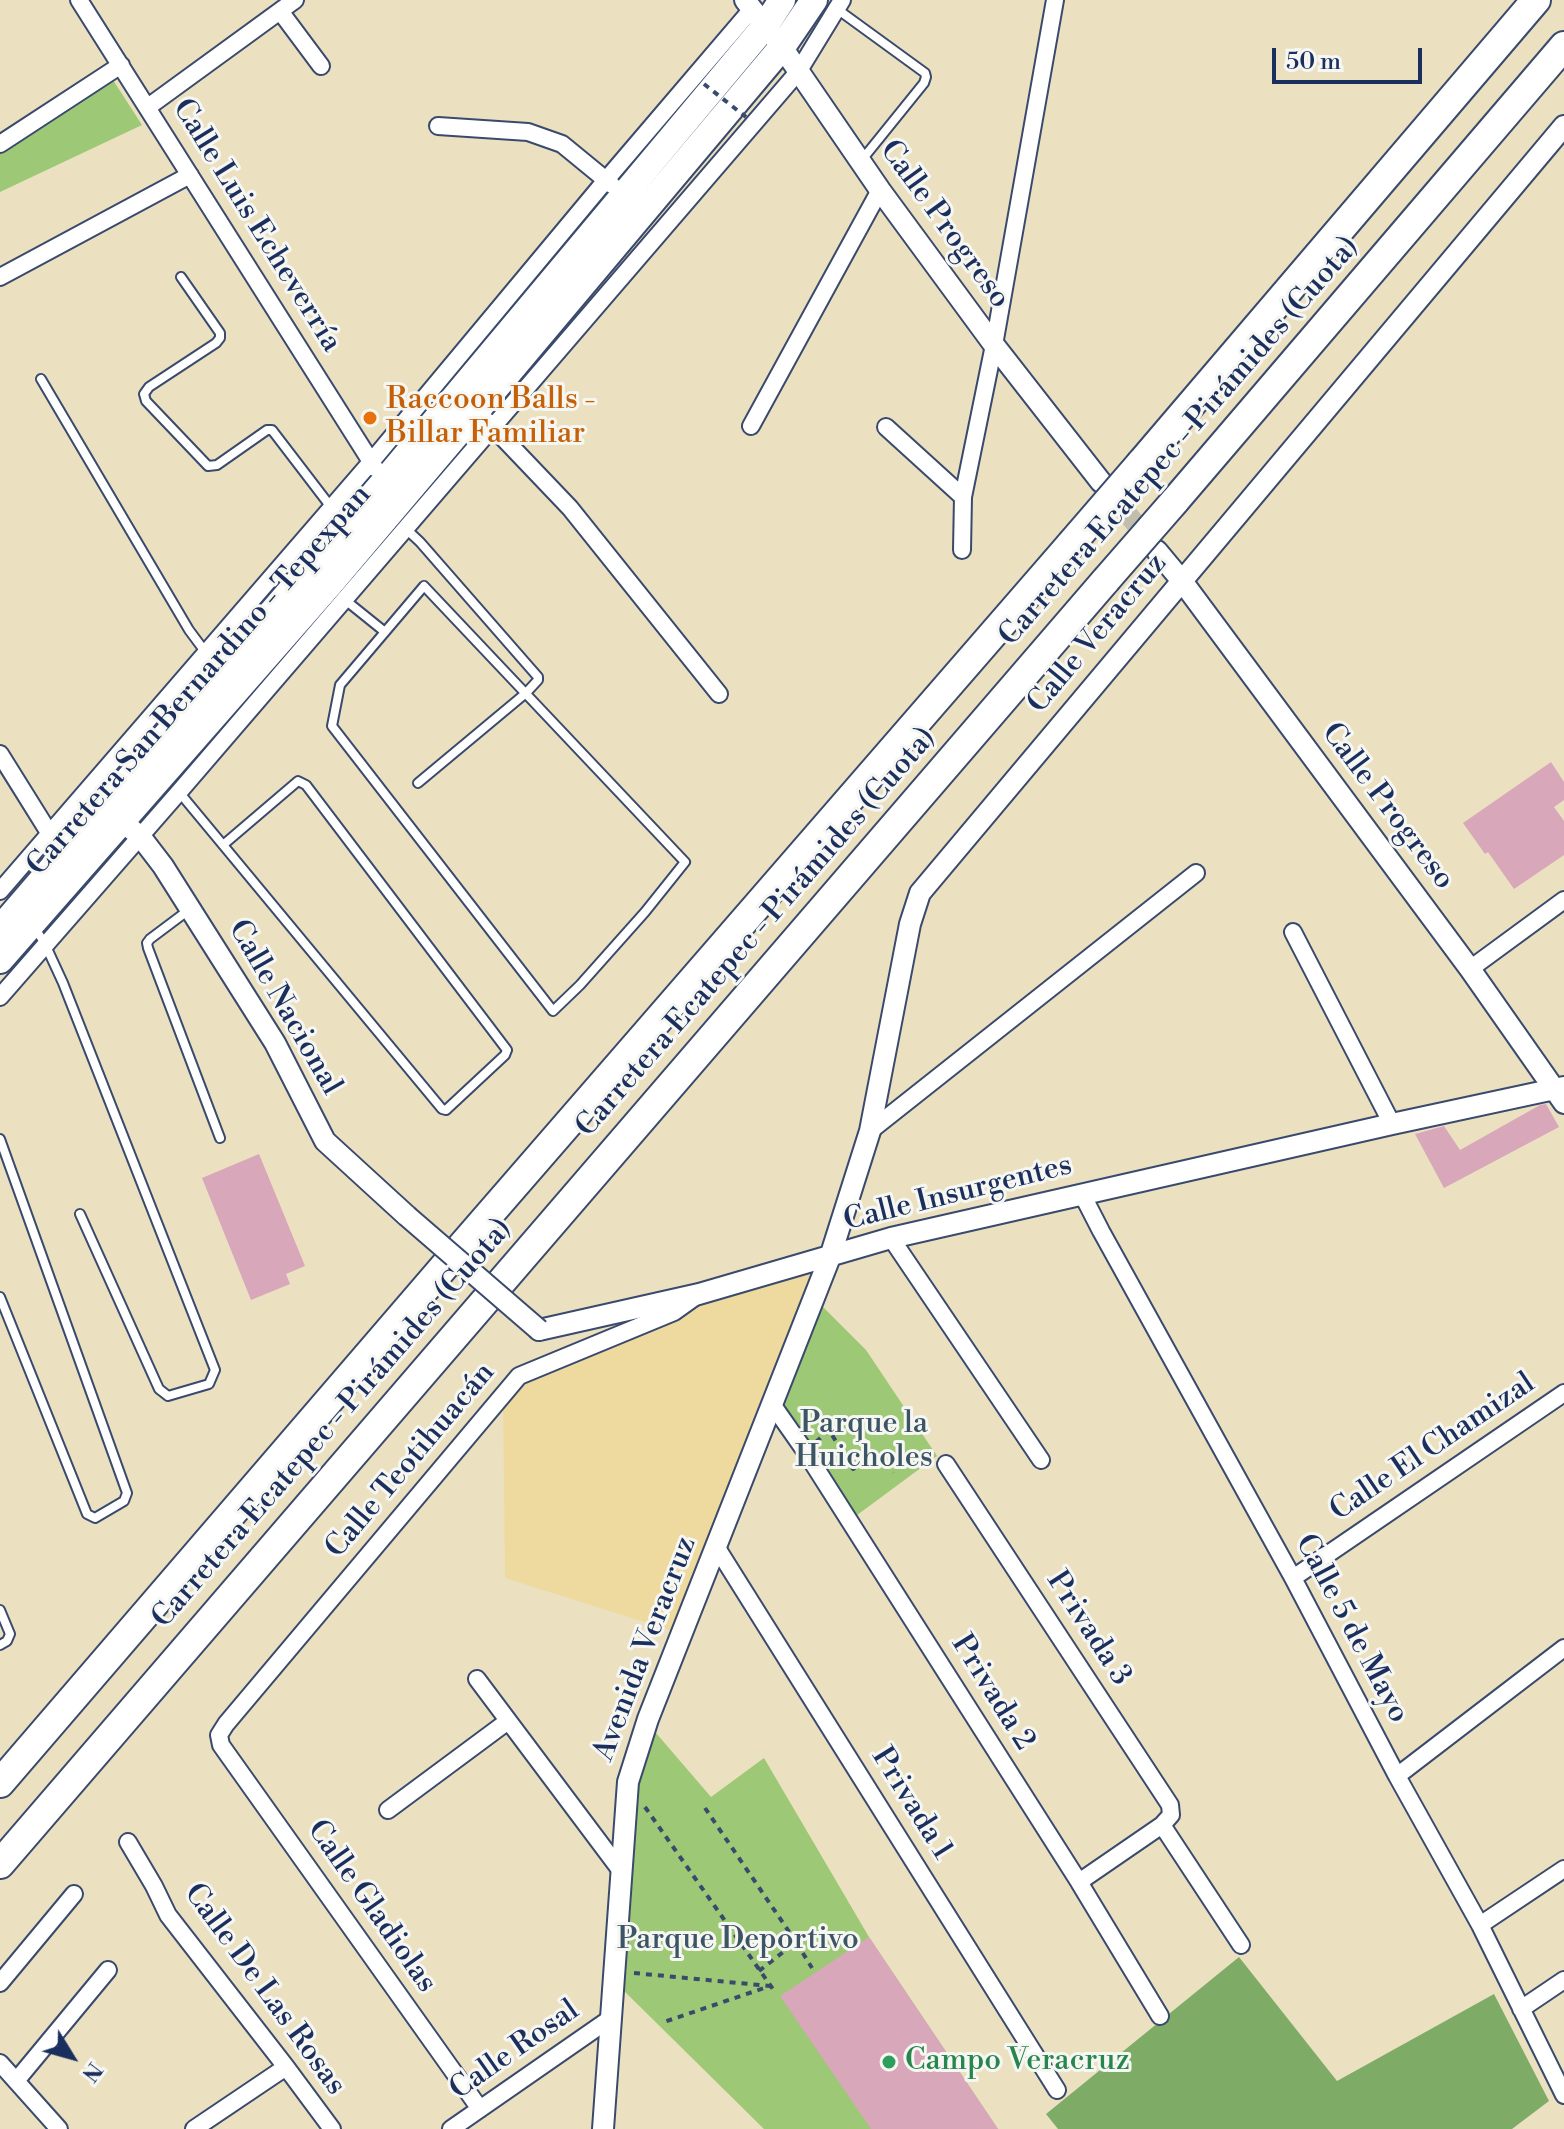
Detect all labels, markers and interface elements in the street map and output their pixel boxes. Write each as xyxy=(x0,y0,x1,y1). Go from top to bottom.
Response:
scale bar xyxy=(1276,32,1426,82)
text: 50 m xyxy=(1286,47,1341,77)
street label: Calle Luis Echeverría xyxy=(164,93,348,359)
street label: Calle Progreso xyxy=(871,134,1017,316)
street label: Carretera Ecatepec - Pirámides (Cuota) xyxy=(992,230,1368,654)
place label: Raccoon Balls - Billar Familiar xyxy=(386,383,596,454)
marker: Raccoon Balls - Billar Familiar xyxy=(361,409,379,427)
street label: Carretera San Bernardino - Tepexpan xyxy=(20,478,380,884)
street label: Calle Veracruz xyxy=(1021,547,1175,721)
street label: Calle Progreso xyxy=(1313,717,1461,897)
street label: Carretera Ecatepec - Pirámides (Cuota) xyxy=(569,721,945,1145)
street label: Calle Nacional xyxy=(219,914,349,1102)
street label: Calle Insurgentes xyxy=(840,1148,1076,1240)
street label: Carretera Ecatepec - Pirámides (Cuota) xyxy=(145,1212,521,1636)
street label: Calle Teotihuacán xyxy=(319,1356,503,1566)
street label: Calle El Chamizal xyxy=(1324,1366,1542,1530)
park label: Parque la Huicholes xyxy=(795,1407,933,1478)
street label: Calle 5 de Mayo xyxy=(1286,1529,1416,1729)
street label: Avenida Veracruz xyxy=(587,1532,705,1766)
street label: Privada 3 xyxy=(1038,1565,1138,1693)
street label: Privada 2 xyxy=(942,1629,1042,1757)
street label: Privada 1 xyxy=(863,1741,959,1867)
street label: Calle Gladiolas xyxy=(298,1814,444,2000)
street label: Calle De Las Rosas xyxy=(175,1877,353,2103)
park label: Parque Deportivo xyxy=(617,1923,859,1959)
street label: Calle Rosal xyxy=(443,1993,587,2109)
north arrow xyxy=(32,2017,112,2097)
place label: Campo Veracruz xyxy=(905,2044,1130,2080)
marker: Campo Veracruz xyxy=(880,2053,898,2071)
text: N xyxy=(76,2057,108,2087)

